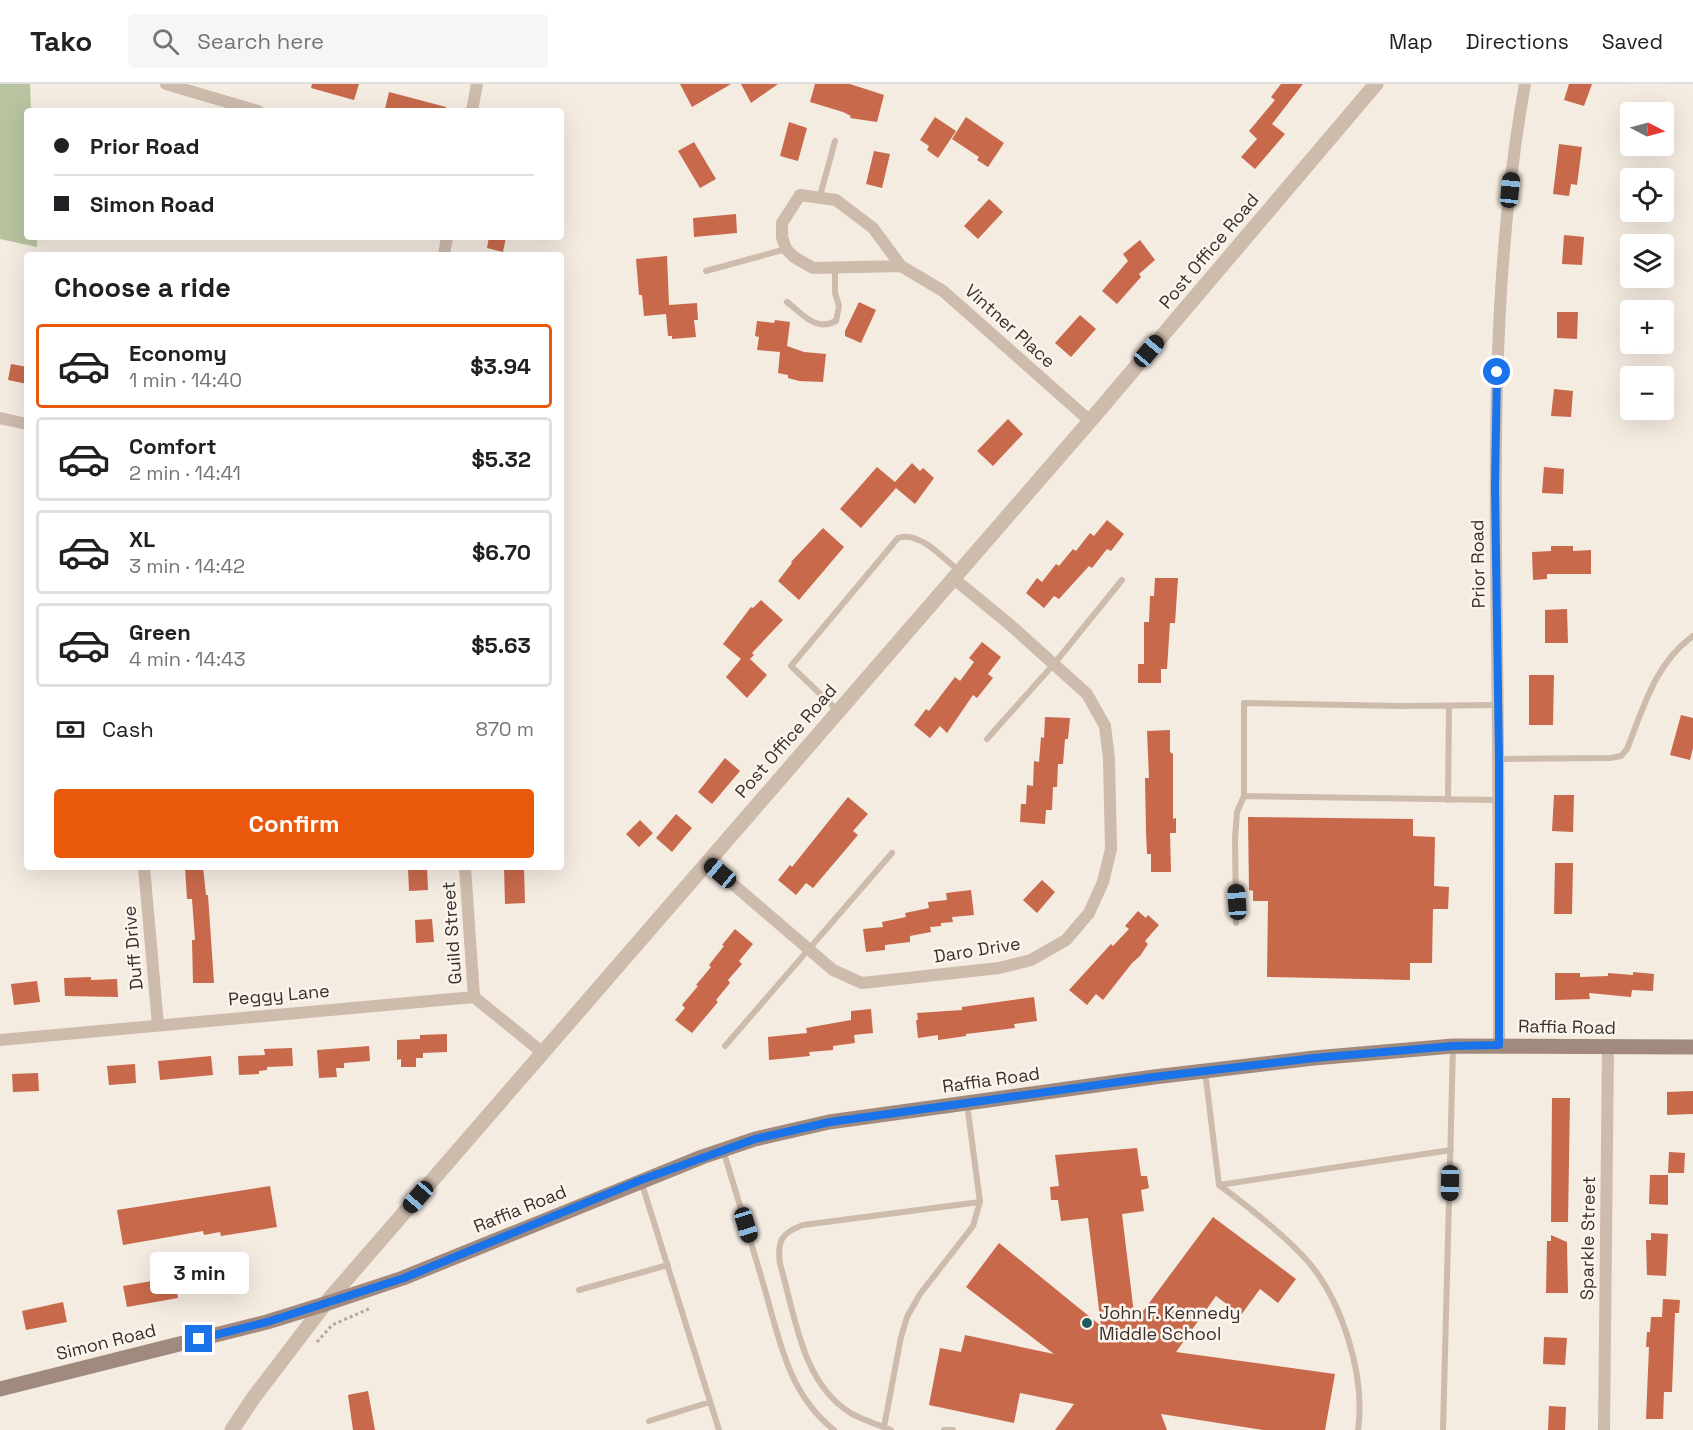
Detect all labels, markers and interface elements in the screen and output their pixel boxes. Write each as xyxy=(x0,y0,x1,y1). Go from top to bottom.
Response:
search box xyxy=(128,14,548,68)
text: Tako xyxy=(30,23,92,59)
icon: search xyxy=(149,25,182,58)
text: Search here xyxy=(197,27,324,55)
text: Map xyxy=(1389,28,1433,55)
text: Directions xyxy=(1466,28,1569,55)
text: Saved xyxy=(1602,28,1663,55)
north arrow xyxy=(1620,102,1674,156)
map controls xyxy=(1620,102,1674,420)
text: Prior Road xyxy=(90,132,200,160)
button: locate xyxy=(1620,168,1674,222)
car xyxy=(1499,171,1521,209)
street label: Post Office Road xyxy=(1154,188,1264,313)
text: Simon Road xyxy=(90,190,214,218)
button: layers xyxy=(1620,234,1674,288)
text: Choose a ride xyxy=(54,270,231,305)
street label: Vintner Place xyxy=(960,279,1061,372)
button: + xyxy=(1620,300,1674,354)
car xyxy=(1131,331,1167,371)
icon: car xyxy=(57,339,111,393)
text: Economy xyxy=(129,339,227,367)
text: $3.94 xyxy=(470,352,531,380)
route start xyxy=(1483,358,1510,385)
button: − xyxy=(1620,366,1674,420)
text: 1 min · 14:40 xyxy=(129,367,242,393)
icon: car xyxy=(57,432,111,486)
text: Comfort xyxy=(129,432,217,460)
text: $5.32 xyxy=(471,445,531,473)
text: 2 min · 14:41 xyxy=(129,460,241,486)
street label: Prior Road xyxy=(1465,519,1490,609)
icon: car xyxy=(57,525,111,579)
text: XL xyxy=(129,525,155,553)
text: $6.70 xyxy=(472,538,531,566)
text: 3 min · 14:42 xyxy=(129,553,245,579)
icon: car xyxy=(57,618,111,672)
text: Green xyxy=(129,618,191,646)
text: $5.63 xyxy=(471,631,531,659)
text: 4 min · 14:43 xyxy=(129,646,246,672)
street label: Post Office Road xyxy=(730,679,841,802)
icon: cash xyxy=(54,713,87,746)
text: Cash xyxy=(102,715,154,743)
text: 870 m xyxy=(475,716,534,742)
button: Confirm xyxy=(54,789,534,858)
car xyxy=(700,855,740,891)
street label: Guild Street xyxy=(436,881,467,985)
car xyxy=(1227,883,1247,921)
street label: Duff Drive xyxy=(117,905,148,991)
street label: Daro Drive xyxy=(932,931,1022,968)
street label: Peggy Lane xyxy=(227,979,331,1010)
street label: Raffia Road xyxy=(1518,1014,1616,1039)
street label: Raffia Road xyxy=(941,1061,1041,1098)
car xyxy=(1441,1165,1459,1201)
street label: Sparkle Street xyxy=(1575,1176,1600,1300)
car xyxy=(399,1178,437,1216)
street label: Raffia Road xyxy=(470,1180,570,1238)
car xyxy=(732,1205,760,1245)
callout: 3 min xyxy=(150,1252,248,1294)
text: 3 min xyxy=(174,1260,225,1286)
place label: John F. Kennedy Middle School xyxy=(1099,1301,1241,1345)
marker: John F. Kennedy Middle School xyxy=(1080,1316,1094,1330)
street label: Simon Road xyxy=(54,1318,158,1365)
route end xyxy=(185,1325,212,1352)

